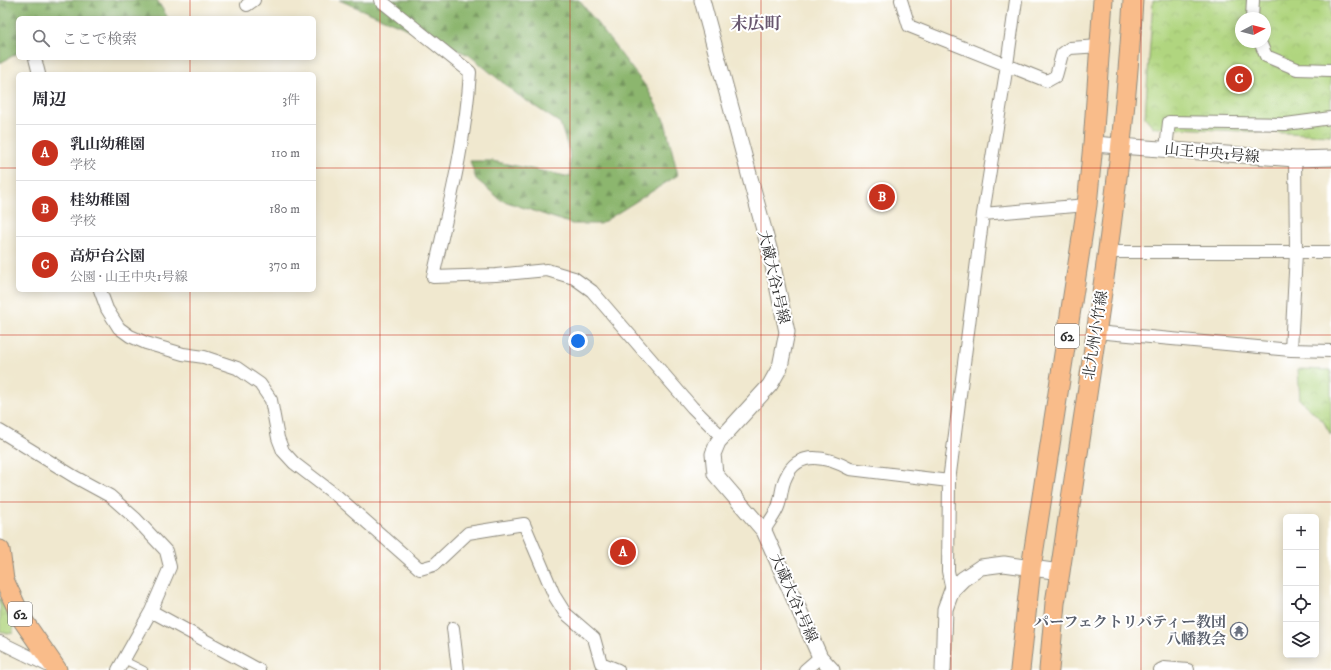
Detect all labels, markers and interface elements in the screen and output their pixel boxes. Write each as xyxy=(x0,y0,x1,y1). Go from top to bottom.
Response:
north arrow xyxy=(1235,12,1271,48)
district label: 末広町 xyxy=(731,13,782,35)
search box xyxy=(16,16,316,60)
icon: search xyxy=(30,27,52,49)
text: ここで検索 xyxy=(62,30,137,49)
pin: C xyxy=(1226,64,1252,94)
text: 周辺 xyxy=(32,89,66,111)
text: 3件 xyxy=(282,92,300,108)
text: 乳山幼稚園 xyxy=(70,135,145,154)
street label: 山王中央1号線 xyxy=(1164,140,1260,167)
text: A xyxy=(41,145,49,161)
text: 110 m xyxy=(271,145,300,161)
text: 学校 xyxy=(70,157,96,173)
pin: B xyxy=(869,182,895,212)
text: 桂幼稚園 xyxy=(70,191,130,210)
text: B xyxy=(41,201,49,217)
text: 180 m xyxy=(269,201,300,217)
text: 学校 xyxy=(70,213,96,229)
street label: 大蔵大谷1号線 xyxy=(754,228,794,326)
text: 高炉台公園 xyxy=(70,247,145,266)
text: C xyxy=(41,257,49,273)
text: 370 m xyxy=(269,257,300,273)
text: 公園 · 山王中央1号線 xyxy=(70,269,187,285)
street label: 北九州小竹線 xyxy=(1079,289,1112,381)
road number: 62 xyxy=(1055,324,1079,348)
your location xyxy=(568,331,588,351)
map controls xyxy=(1283,514,1319,658)
button: + xyxy=(1283,514,1319,550)
pin: A xyxy=(610,537,636,567)
button: − xyxy=(1283,550,1319,586)
street label: 大蔵大谷1号線 xyxy=(765,551,822,646)
button: locate xyxy=(1283,586,1319,622)
road number: 62 xyxy=(8,602,32,626)
place label: パーフェクトリバティー教団 八幡教会 xyxy=(1034,613,1226,649)
temple icon: パーフェクトリバティー教団 八幡教会 xyxy=(1229,621,1249,641)
button: layers xyxy=(1283,622,1319,658)

